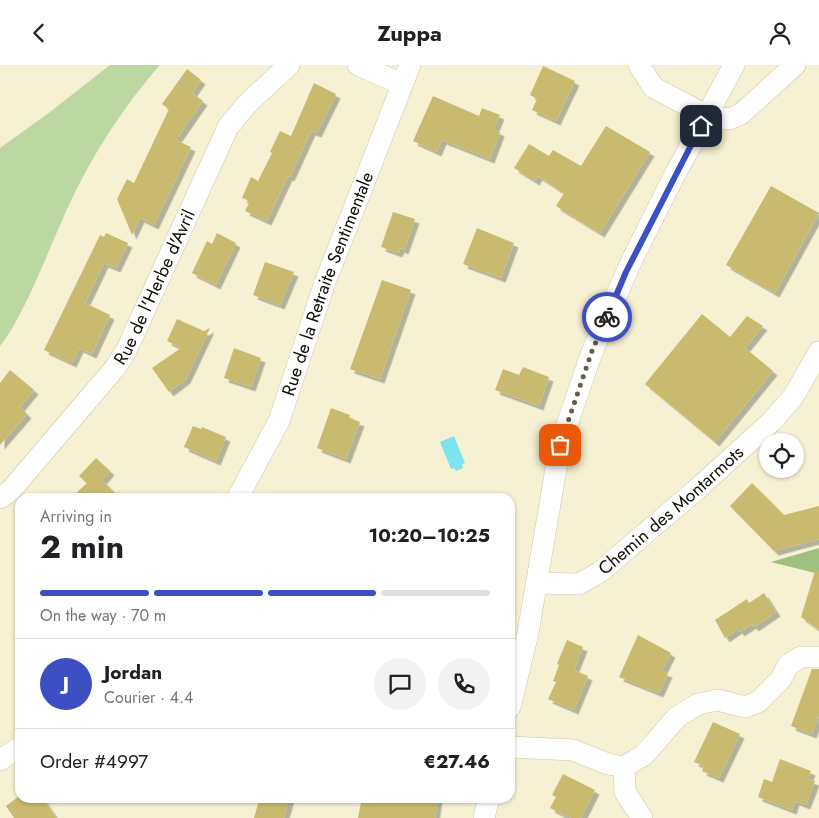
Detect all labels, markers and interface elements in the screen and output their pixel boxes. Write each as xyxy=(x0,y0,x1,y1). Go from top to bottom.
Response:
text: Zuppa xyxy=(377,17,442,49)
icon: back xyxy=(25,19,53,47)
icon: person xyxy=(766,19,794,47)
pin xyxy=(680,105,722,147)
icon: home xyxy=(687,112,715,140)
street label: Rue de la Retraite Sentimentale xyxy=(275,168,380,399)
street label: Rue de l'Herbe d'Avril xyxy=(107,205,202,370)
courier xyxy=(582,292,632,342)
icon: bike xyxy=(593,303,621,331)
pin xyxy=(539,424,581,466)
icon: bag xyxy=(546,431,574,459)
map controls xyxy=(759,433,804,478)
button: locate xyxy=(759,433,804,478)
street label: Chemin des Montarmots xyxy=(592,440,749,581)
text: Arriving in xyxy=(40,505,112,528)
text: 10:20–10:25 xyxy=(369,522,490,549)
text: 2 min xyxy=(40,524,124,570)
text: On the way · 70 m xyxy=(40,604,166,627)
button: chat xyxy=(374,658,426,710)
button: phone xyxy=(438,658,490,710)
text: Jordan xyxy=(104,659,162,686)
text: J xyxy=(63,670,69,697)
text: Courier · 4.4 xyxy=(104,686,193,709)
text: Order #4997 xyxy=(40,748,148,775)
text: €27.46 xyxy=(423,748,490,775)

